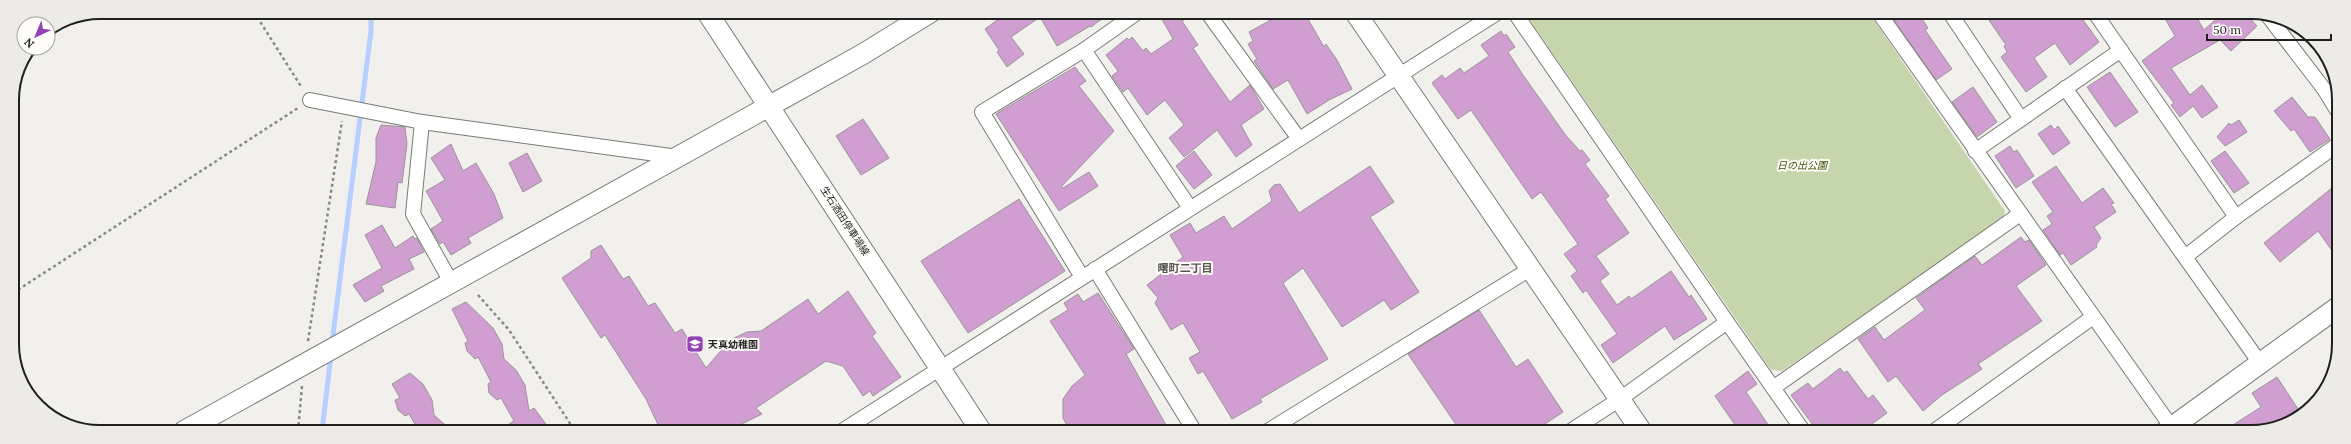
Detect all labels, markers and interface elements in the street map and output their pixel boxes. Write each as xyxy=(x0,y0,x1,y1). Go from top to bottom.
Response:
north arrow xyxy=(16,16,56,56)
scale bar xyxy=(2207,16,2331,42)
text: 50 m xyxy=(2213,22,2241,37)
text: N xyxy=(21,35,37,51)
park label: 日の出公園 xyxy=(1777,159,1829,172)
street label: 生石酒田停車場線 xyxy=(818,184,872,258)
district label: 曙町二丁目 xyxy=(1158,261,1213,275)
school or university icon: 天真幼稚園 xyxy=(685,334,705,354)
place label: 天真幼稚園 xyxy=(708,338,758,351)

